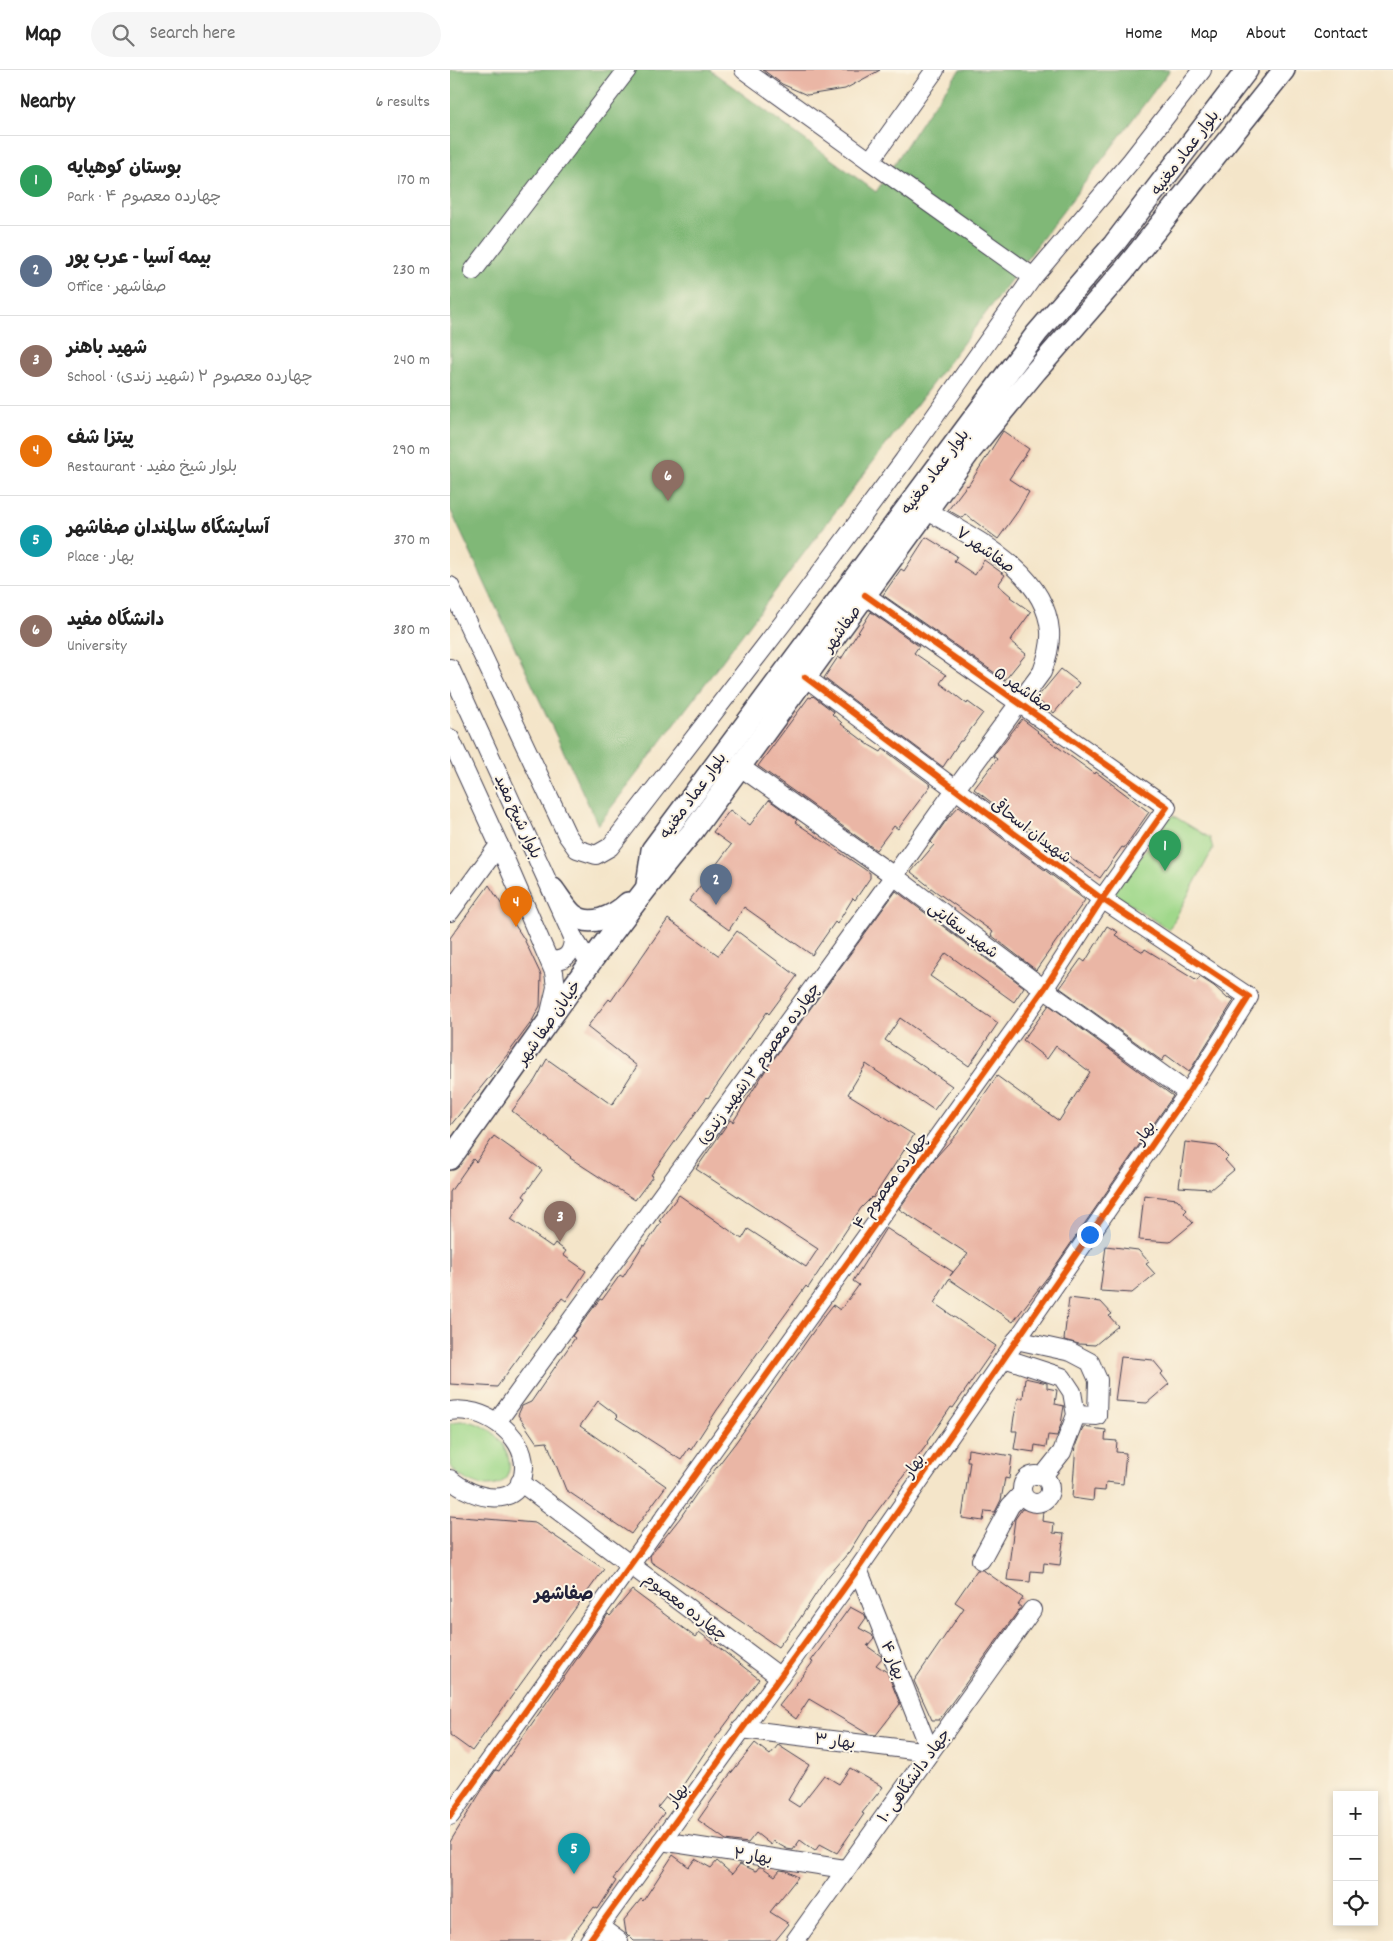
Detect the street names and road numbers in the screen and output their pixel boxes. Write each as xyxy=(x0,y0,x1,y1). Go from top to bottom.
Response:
street label: بلوار عماد مغنیه xyxy=(1146,106,1226,201)
street label: بلوار عماد مغنیه xyxy=(896,425,976,520)
street label: صفاشهر ۷ xyxy=(950,522,1019,580)
street label: صفاشهر xyxy=(817,602,868,659)
street label: صفاشهر ۵ xyxy=(988,662,1057,720)
street label: بلوار عماد مغنیه xyxy=(655,748,733,844)
street label: بلوار شیخ مفید xyxy=(487,771,546,863)
street label: شهیدان اسحاقی xyxy=(985,793,1076,870)
street label: شهید سقایتی xyxy=(923,897,1002,965)
street label: خیابان صفا شهر xyxy=(511,976,588,1072)
street label: چهارده معصوم ۲ (شهید زندی) xyxy=(693,979,827,1150)
street label: بهار xyxy=(1129,1117,1162,1152)
street label: چهارده معصوم ۴ xyxy=(849,1128,935,1235)
street label: بهار xyxy=(898,1450,931,1485)
street label: چهارده معصوم xyxy=(637,1569,732,1647)
street label: بهار ۴ xyxy=(874,1638,910,1684)
street label: جهاد دانشگاهی ۱۰ xyxy=(873,1725,957,1828)
street label: بهار ۳ xyxy=(813,1729,856,1756)
street label: بهار xyxy=(661,1779,695,1814)
street label: بهار ۲ xyxy=(732,1843,774,1872)

